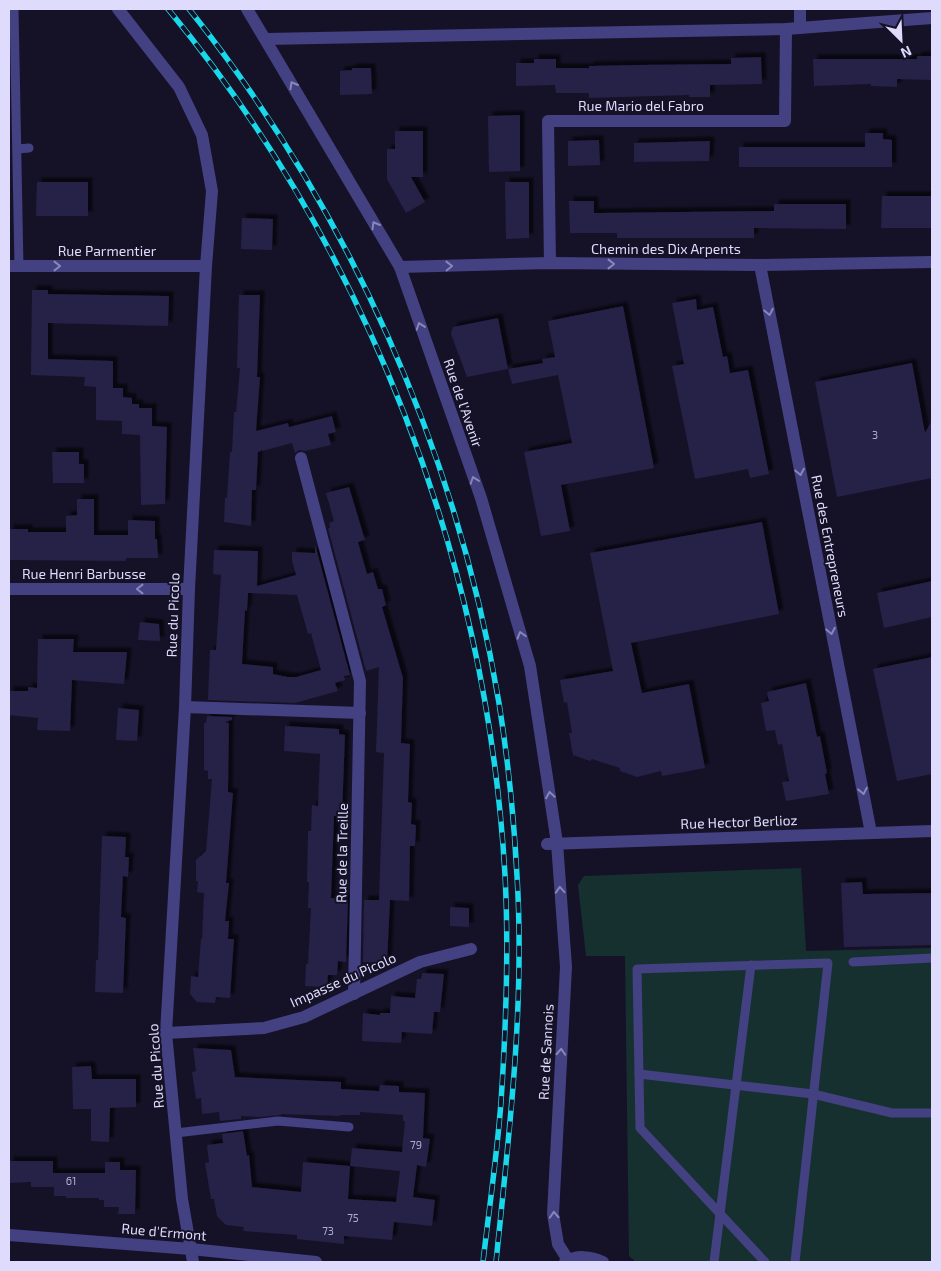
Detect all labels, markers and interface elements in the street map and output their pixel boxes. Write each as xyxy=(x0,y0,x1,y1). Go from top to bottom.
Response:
north arrow xyxy=(876,15,926,65)
text: N xyxy=(898,43,915,62)
one-way arrow xyxy=(290,81,300,90)
street label: Rue Mario del Fabro xyxy=(578,97,704,114)
one-way arrow xyxy=(372,221,382,230)
street label: Chemin des Dix Arpents xyxy=(591,240,741,257)
street label: Rue Parmentier xyxy=(58,242,157,259)
one-way arrow xyxy=(608,259,615,269)
one-way arrow xyxy=(54,261,62,271)
one-way arrow xyxy=(446,261,453,271)
one-way arrow xyxy=(763,308,774,317)
one-way arrow xyxy=(416,323,426,331)
street label: Rue de l'Avenir xyxy=(440,356,487,450)
house number: 3 xyxy=(872,428,878,441)
one-way arrow xyxy=(795,467,805,476)
street label: Rue des Entrepreneurs xyxy=(808,473,853,619)
one-way arrow xyxy=(470,476,480,484)
street label: Rue Henri Barbusse xyxy=(22,565,146,582)
street label: Rue du Picolo xyxy=(163,572,182,658)
one-way arrow xyxy=(136,584,144,594)
one-way arrow xyxy=(826,627,836,636)
one-way arrow xyxy=(516,631,527,640)
one-way arrow xyxy=(857,786,867,795)
one-way arrow xyxy=(545,791,555,799)
street label: Rue de la Treille xyxy=(332,803,351,903)
street label: Rue Hector Berlioz xyxy=(680,811,798,832)
one-way arrow xyxy=(555,886,566,894)
street label: Impasse du Picolo xyxy=(287,949,398,1011)
street label: Rue de Sannois xyxy=(534,1003,557,1100)
street label: Rue du Picolo xyxy=(144,1023,167,1109)
one-way arrow xyxy=(556,1048,567,1056)
house number: 79 xyxy=(410,1138,422,1151)
house number: 61 xyxy=(66,1174,76,1187)
one-way arrow xyxy=(548,1210,559,1218)
house number: 75 xyxy=(347,1211,359,1224)
street label: Rue d'Ermont xyxy=(121,1219,207,1244)
house number: 73 xyxy=(322,1224,334,1237)

